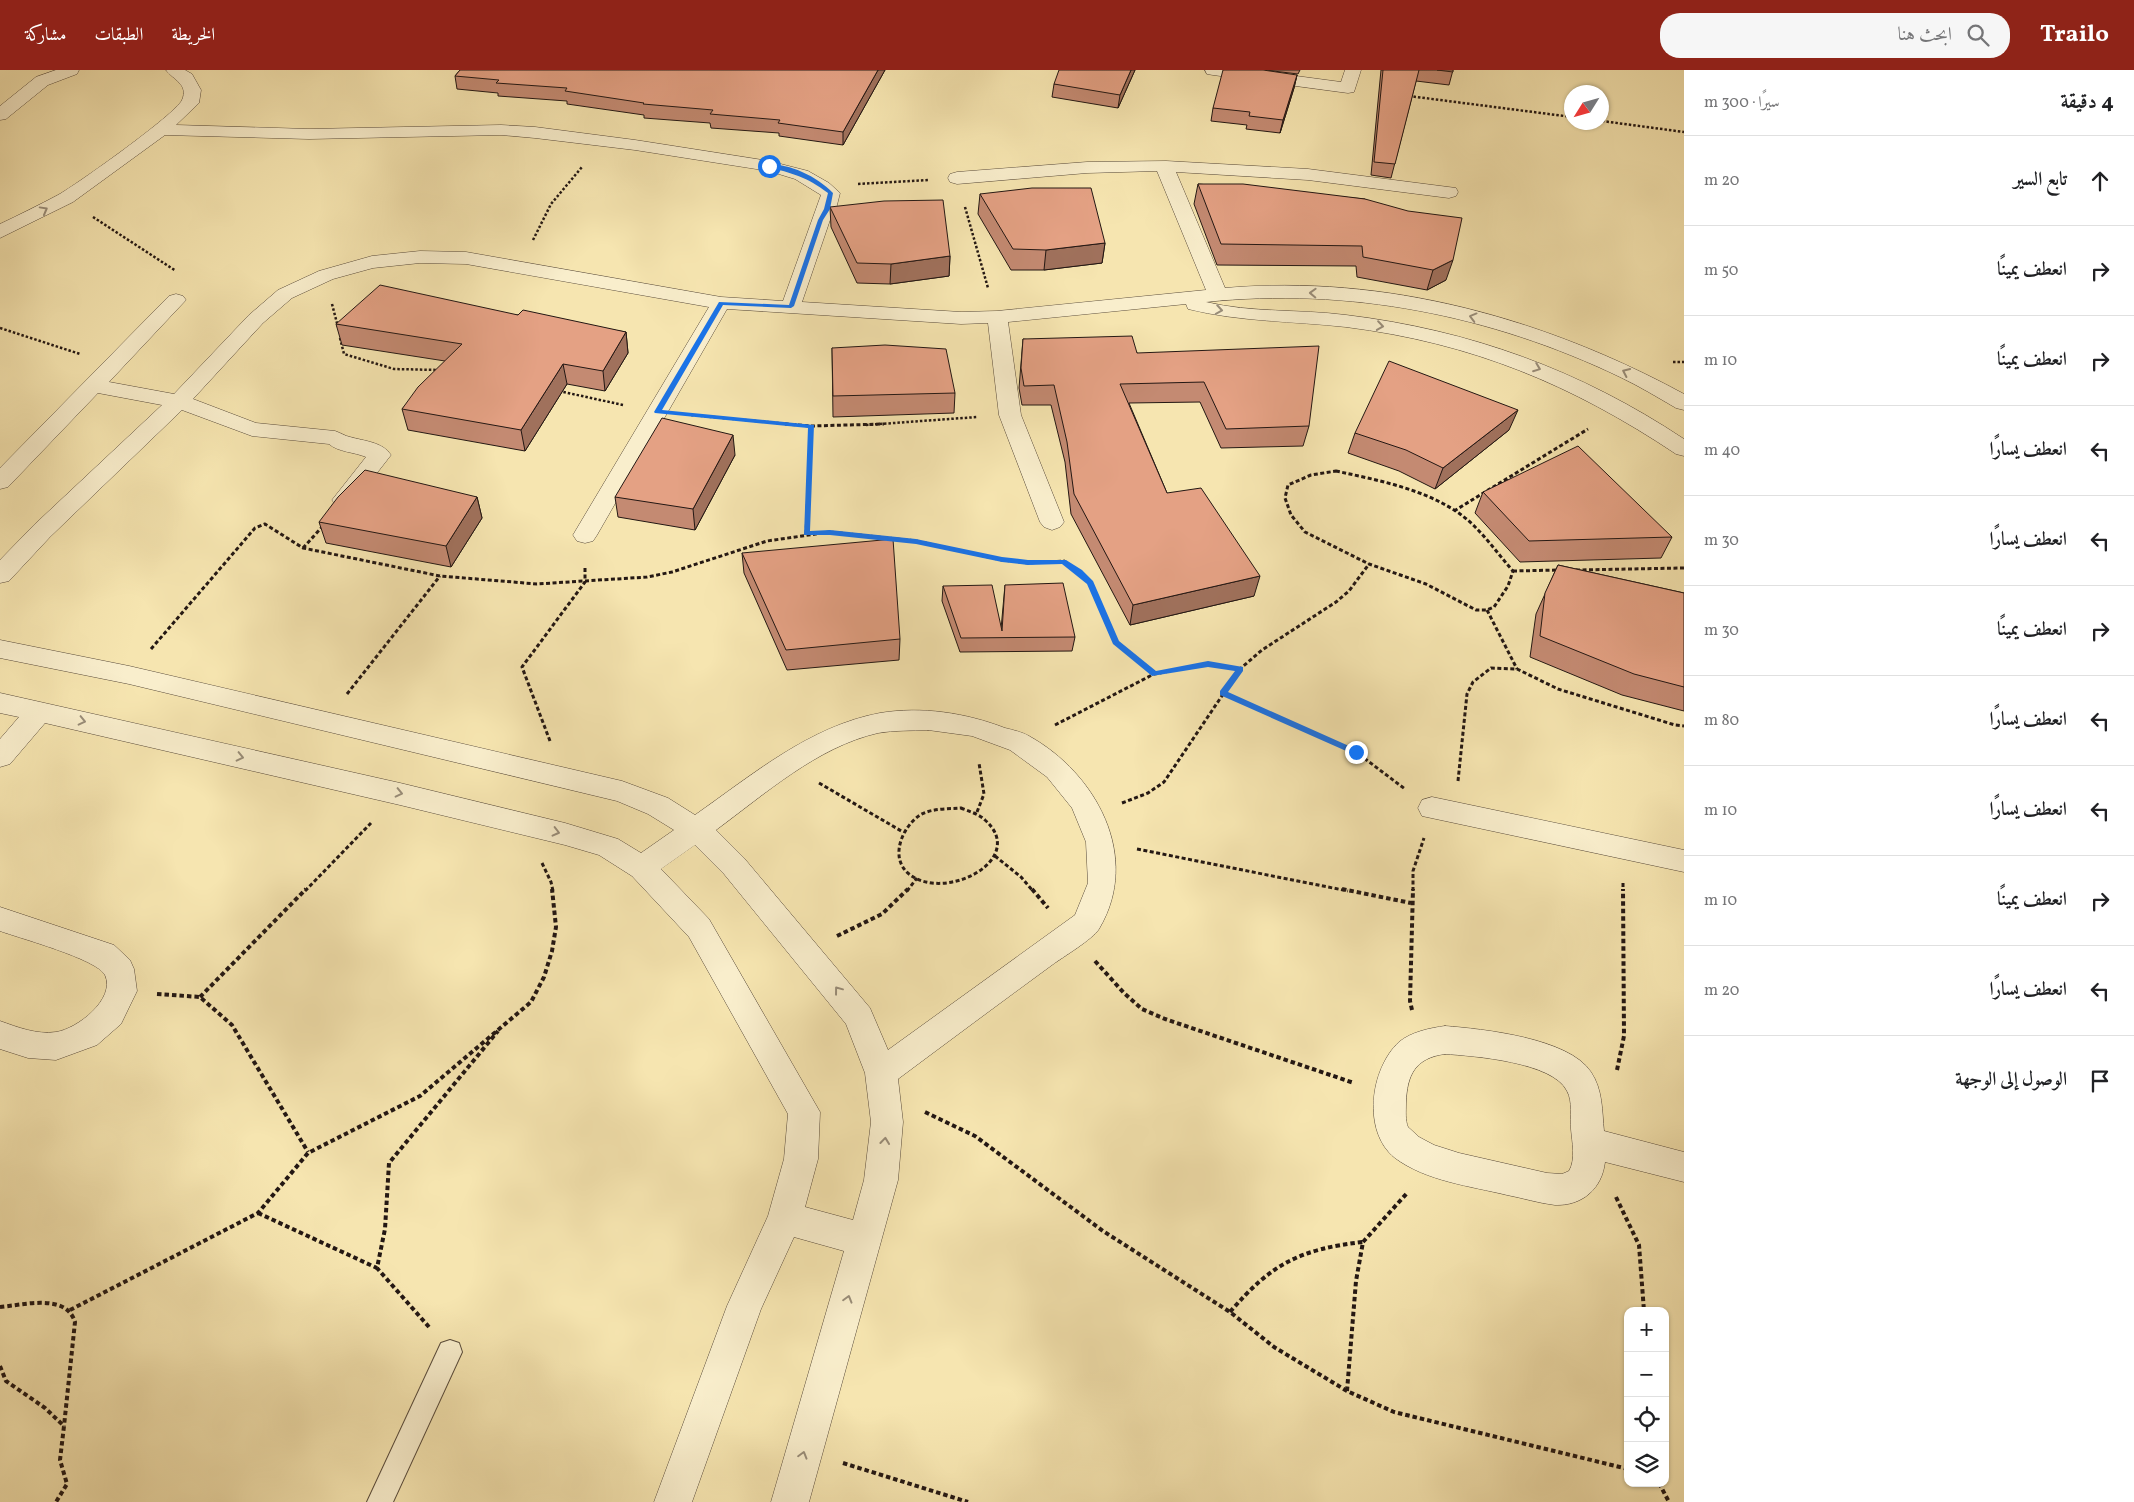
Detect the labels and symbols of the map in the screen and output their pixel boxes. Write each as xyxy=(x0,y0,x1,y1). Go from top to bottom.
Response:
north arrow xyxy=(1564,85,1609,130)
route start xyxy=(758,155,781,178)
one-way arrow xyxy=(38,206,47,216)
one-way arrow xyxy=(1308,287,1316,298)
one-way arrow xyxy=(1214,305,1223,315)
one-way arrow xyxy=(1469,312,1477,323)
one-way arrow xyxy=(1376,320,1385,330)
one-way arrow xyxy=(1532,362,1541,372)
one-way arrow xyxy=(1622,368,1631,378)
one-way arrow xyxy=(77,715,86,726)
route end xyxy=(1345,741,1368,764)
one-way arrow xyxy=(236,751,245,762)
one-way arrow xyxy=(394,787,403,798)
one-way arrow xyxy=(552,826,561,837)
one-way arrow xyxy=(836,987,844,996)
one-way arrow xyxy=(879,1137,890,1145)
one-way arrow xyxy=(842,1295,852,1303)
one-way arrow xyxy=(798,1451,808,1460)

